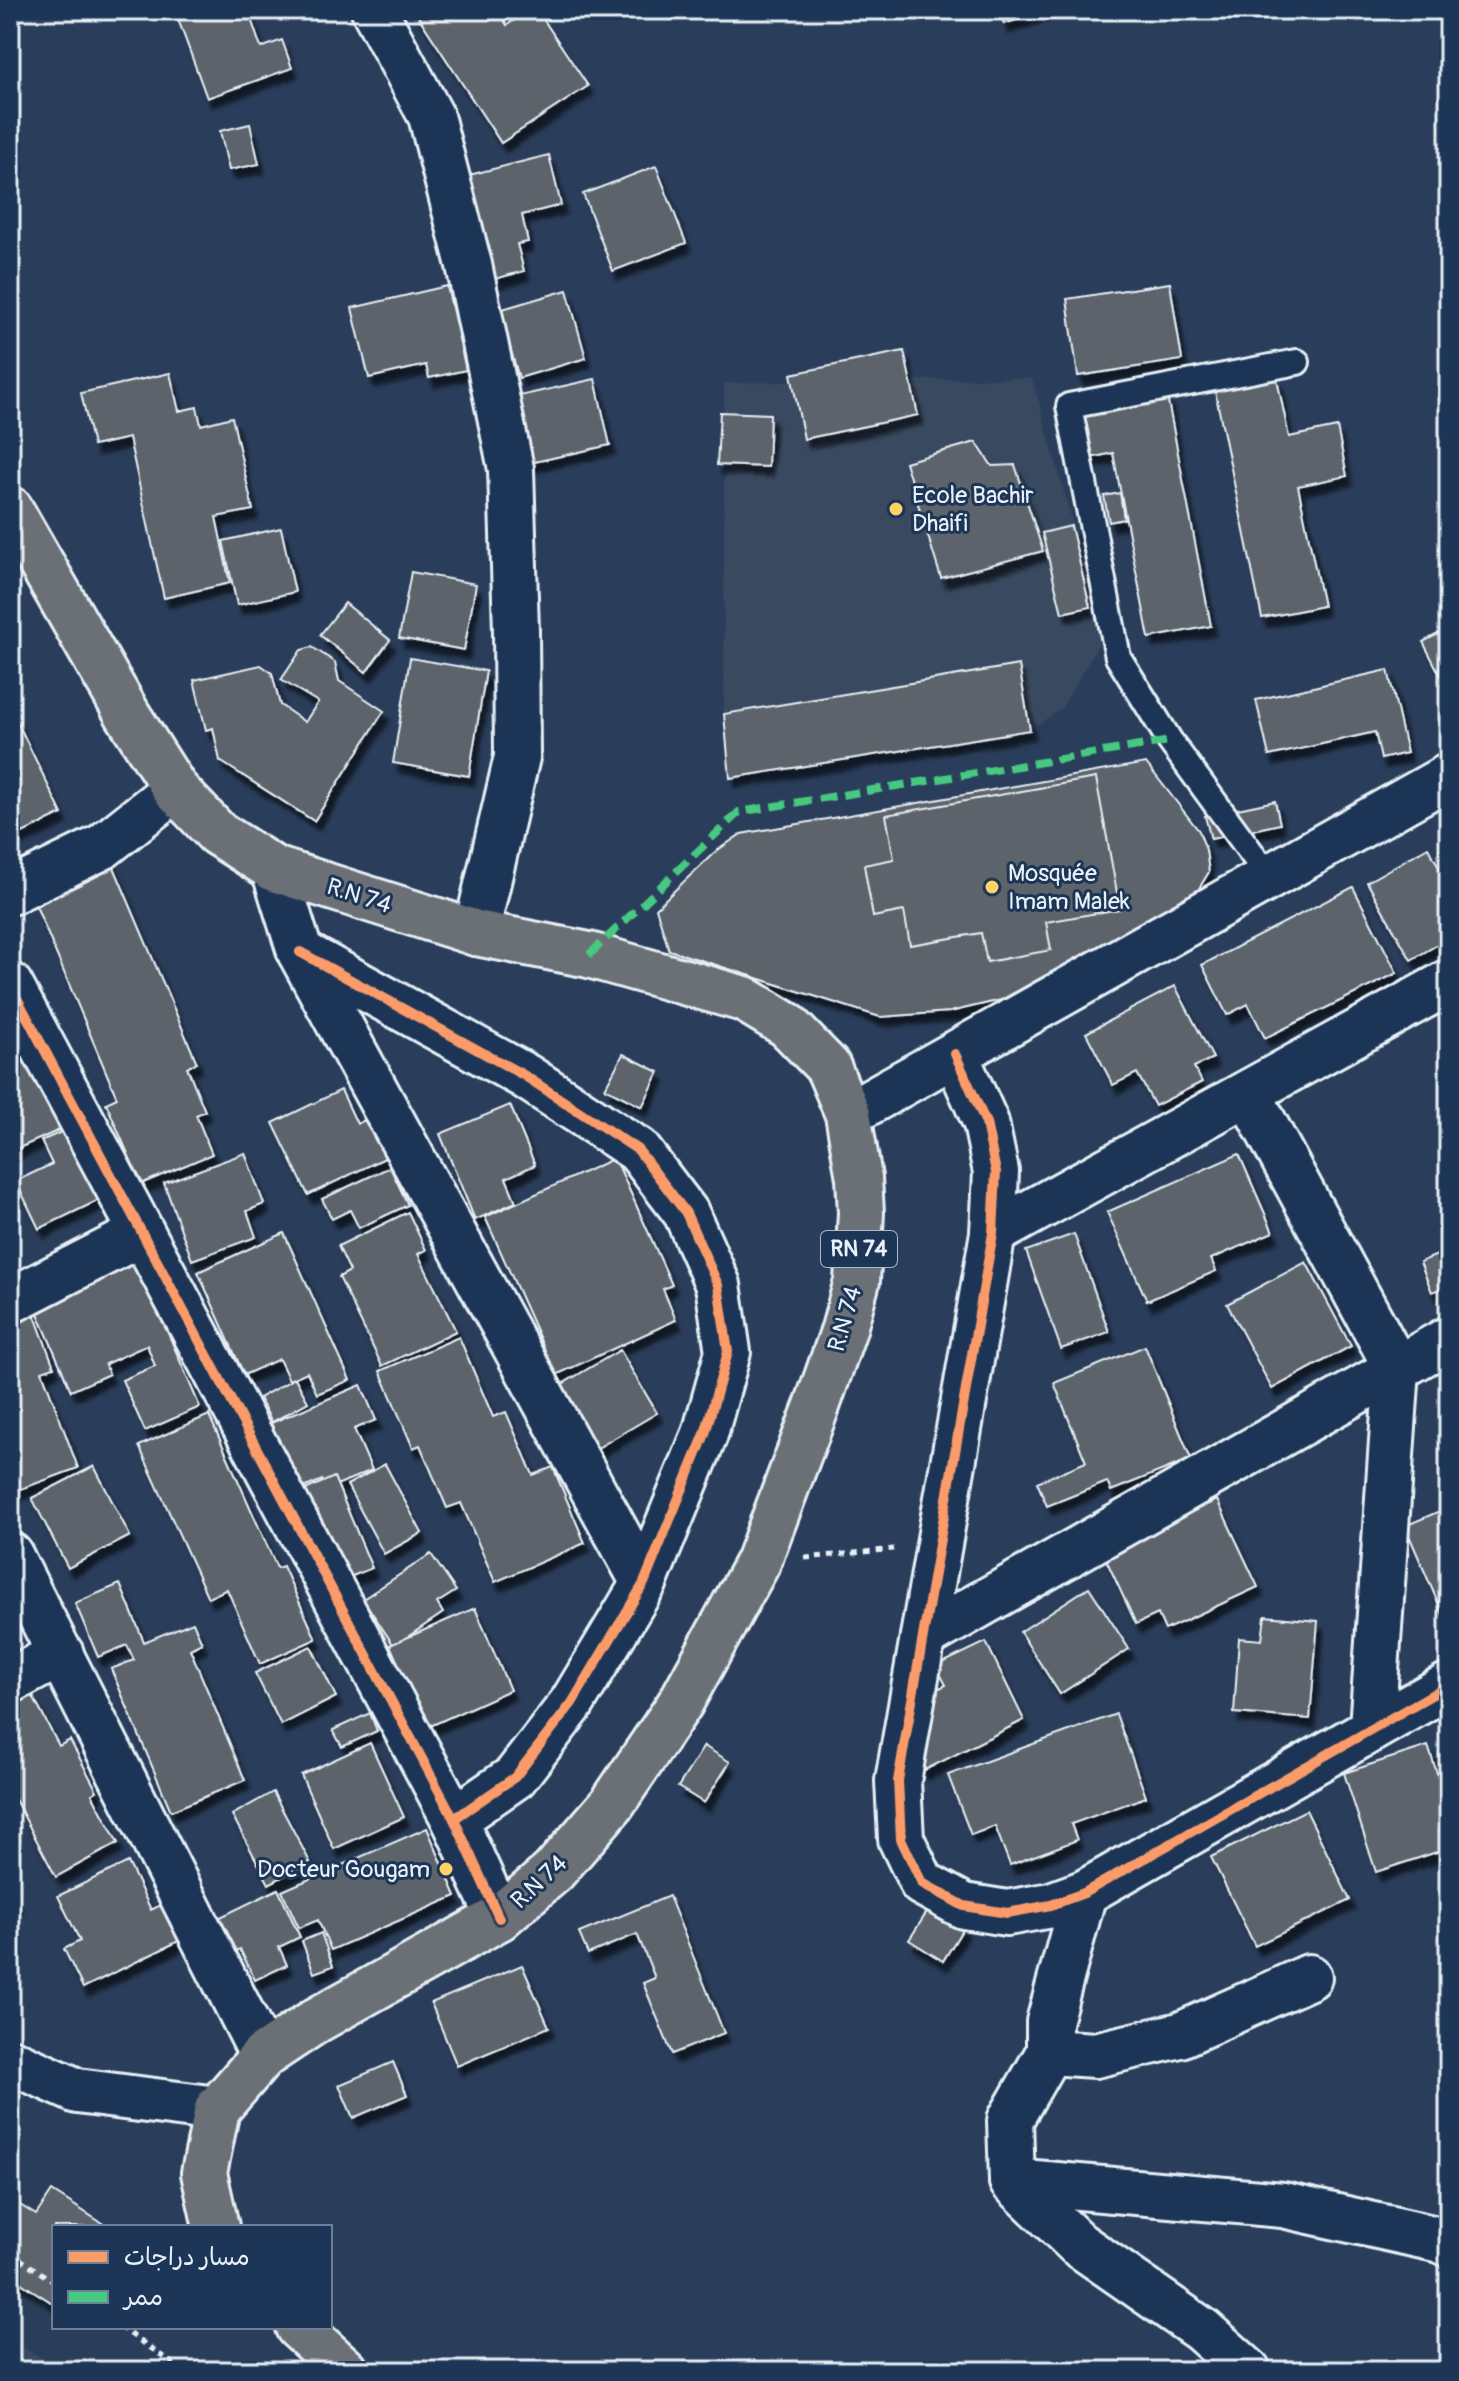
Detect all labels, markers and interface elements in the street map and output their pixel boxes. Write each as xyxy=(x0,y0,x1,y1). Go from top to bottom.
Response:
place label: Ecole Bachir Dhaifi xyxy=(912,481,1034,538)
marker: Ecole Bachir Dhaifi xyxy=(887,500,905,518)
place label: Mosquée Imam Malek xyxy=(1008,859,1130,916)
street label: R.N 74 xyxy=(323,872,395,920)
marker: Mosquée Imam Malek xyxy=(983,878,1001,896)
road number: RN 74 xyxy=(821,1231,897,1267)
street label: R.N 74 xyxy=(822,1283,868,1355)
street label: R.N 74 xyxy=(505,1849,573,1915)
place label: Docteur Gougam xyxy=(257,1855,430,1884)
marker: Docteur Gougam xyxy=(437,1860,455,1878)
legend xyxy=(52,2225,332,2329)
text: مسار دراجات xyxy=(124,2243,250,2272)
text: ممر xyxy=(122,2283,163,2312)

